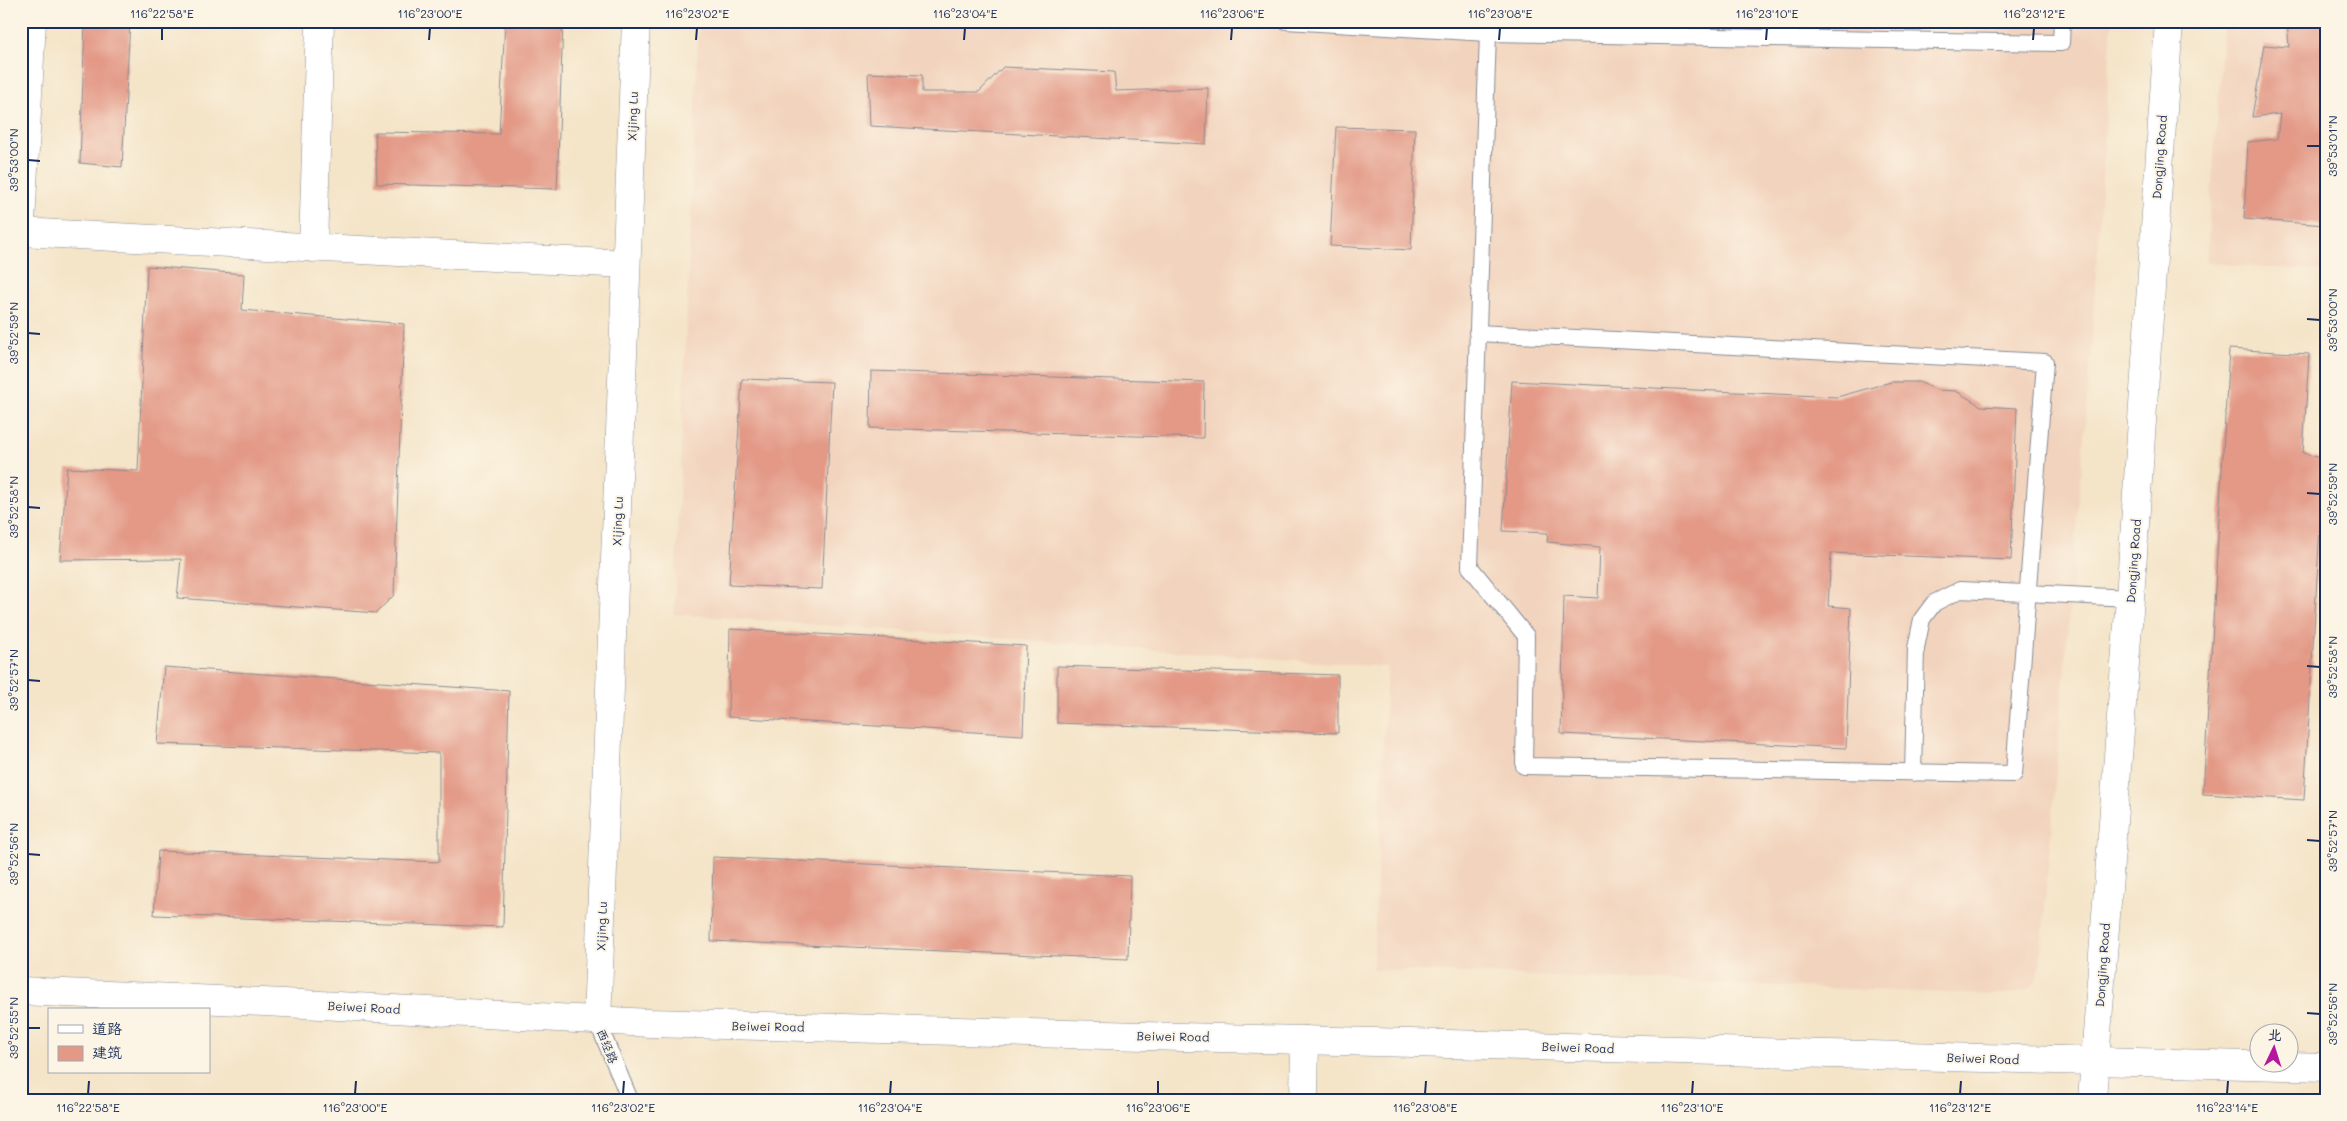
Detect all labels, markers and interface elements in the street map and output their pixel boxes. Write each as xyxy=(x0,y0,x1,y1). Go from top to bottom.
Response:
text: 116°22'58"E xyxy=(130,5,194,21)
text: 116°23'00"E xyxy=(398,5,463,21)
text: 116°23'02"E xyxy=(665,5,729,21)
text: 116°23'04"E xyxy=(933,5,997,21)
text: 116°23'06"E xyxy=(1200,5,1264,21)
text: 116°23'08"E xyxy=(1468,5,1532,21)
text: 116°23'10"E xyxy=(1736,5,1799,21)
text: 116°23'12"E xyxy=(2003,5,2065,21)
street label: Xijing Lu xyxy=(623,91,641,141)
street label: Dongjing Road xyxy=(2148,114,2170,199)
text: 39°53'01"N xyxy=(2324,115,2340,177)
text: 39°53'00"N xyxy=(5,128,21,192)
text: 39°53'00"N xyxy=(2324,288,2340,352)
text: 39°52'59"N xyxy=(5,302,21,364)
text: 39°52'59"N xyxy=(2324,463,2340,525)
text: 39°52'58"N xyxy=(5,476,21,538)
street label: Xijing Lu xyxy=(608,496,626,546)
street label: Dongjing Road xyxy=(2122,518,2144,603)
text: 39°52'58"N xyxy=(2324,636,2340,698)
text: 39°52'57"N xyxy=(5,649,21,711)
text: 39°52'57"N xyxy=(2324,810,2340,872)
text: 39°52'56"N xyxy=(5,823,21,885)
street label: Xijing Lu xyxy=(592,901,610,951)
street label: Dongjing Road xyxy=(2091,922,2113,1007)
text: 39°52'56"N xyxy=(2324,983,2340,1045)
text: 39°52'55"N xyxy=(5,997,21,1059)
street label: Beiwei Road xyxy=(327,997,401,1017)
legend xyxy=(48,1008,210,1074)
street label: Beiwei Road xyxy=(732,1017,805,1035)
text: 道路 xyxy=(92,1018,122,1038)
north arrow xyxy=(2250,1024,2300,1074)
text: 北 xyxy=(2267,1025,2283,1044)
street label: 西经路 xyxy=(594,1026,622,1066)
street label: Beiwei Road xyxy=(1137,1027,1210,1045)
street label: Beiwei Road xyxy=(1541,1038,1615,1056)
text: 建筑 xyxy=(92,1042,122,1062)
street label: Beiwei Road xyxy=(1946,1049,2020,1067)
text: 116°22'58"E xyxy=(56,1099,120,1115)
text: 116°23'00"E xyxy=(323,1099,388,1115)
text: 116°23'02"E xyxy=(591,1099,655,1115)
text: 116°23'04"E xyxy=(858,1099,922,1115)
text: 116°23'06"E xyxy=(1126,1099,1190,1115)
text: 116°23'08"E xyxy=(1393,1099,1457,1115)
text: 116°23'10"E xyxy=(1661,1099,1724,1115)
text: 116°23'12"E xyxy=(1929,1099,1991,1115)
text: 116°23'14"E xyxy=(2196,1099,2258,1115)

